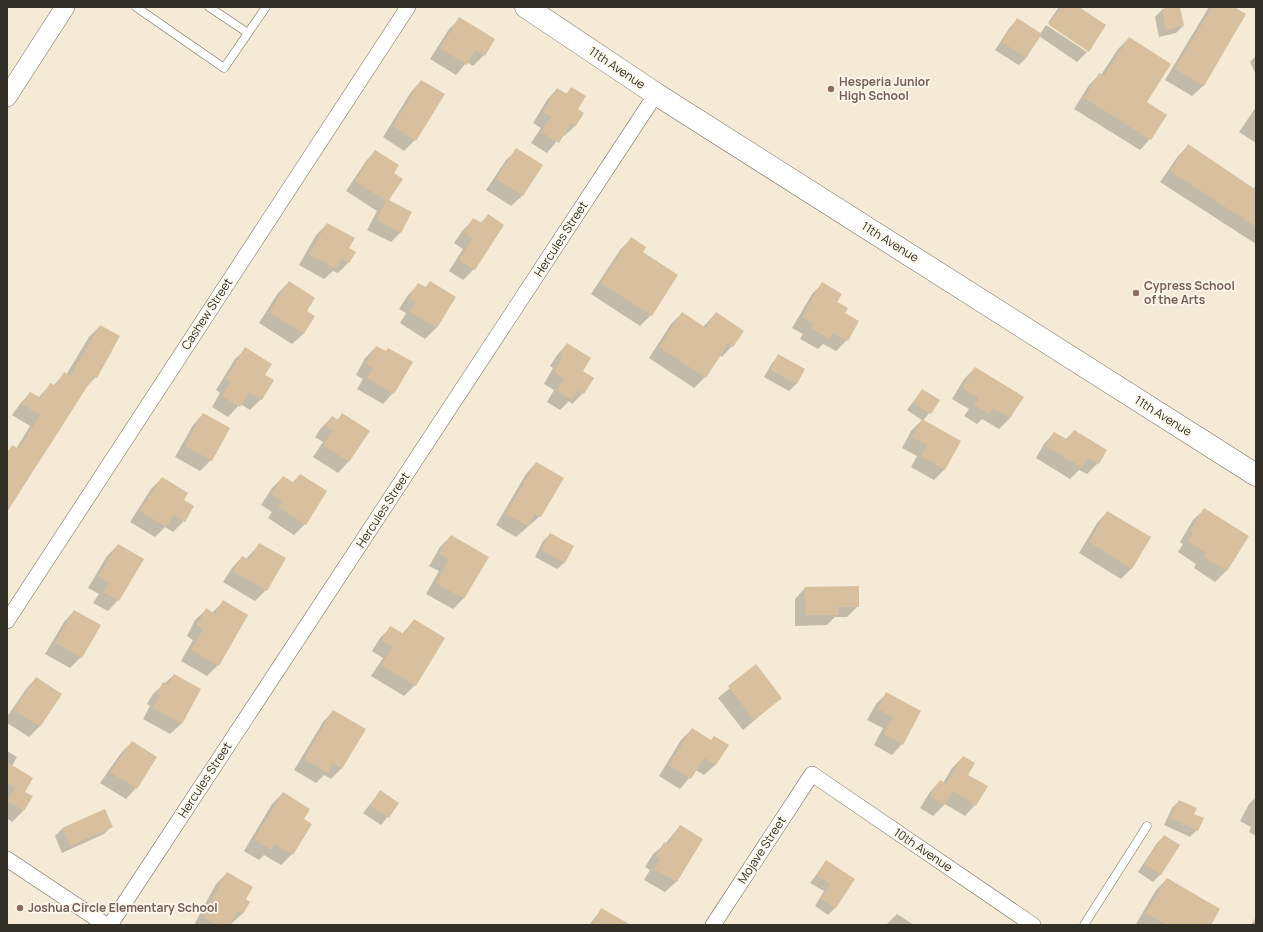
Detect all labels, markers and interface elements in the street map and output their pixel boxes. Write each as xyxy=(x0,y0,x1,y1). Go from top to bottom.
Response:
street label: 11th Avenue xyxy=(586,42,649,93)
place label: Hesperia Junior High School xyxy=(839,73,930,104)
marker: Hesperia Junior High School xyxy=(826,84,836,94)
street label: Hercules Street xyxy=(530,197,591,280)
street label: 11th Avenue xyxy=(858,217,922,266)
street label: Cashew Street xyxy=(177,274,236,353)
place label: Cypress School of the Arts xyxy=(1144,277,1235,308)
marker: Cypress School of the Arts xyxy=(1131,288,1141,298)
street label: 11th Avenue xyxy=(1131,391,1195,440)
street label: Hercules Street xyxy=(352,468,413,551)
street label: Hercules Street xyxy=(174,738,235,821)
street label: Mojave Street xyxy=(733,813,790,887)
street label: 10th Avenue xyxy=(891,824,956,875)
place label: Joshua Circle Elementary School xyxy=(28,899,218,916)
marker: Joshua Circle Elementary School xyxy=(15,903,25,913)

